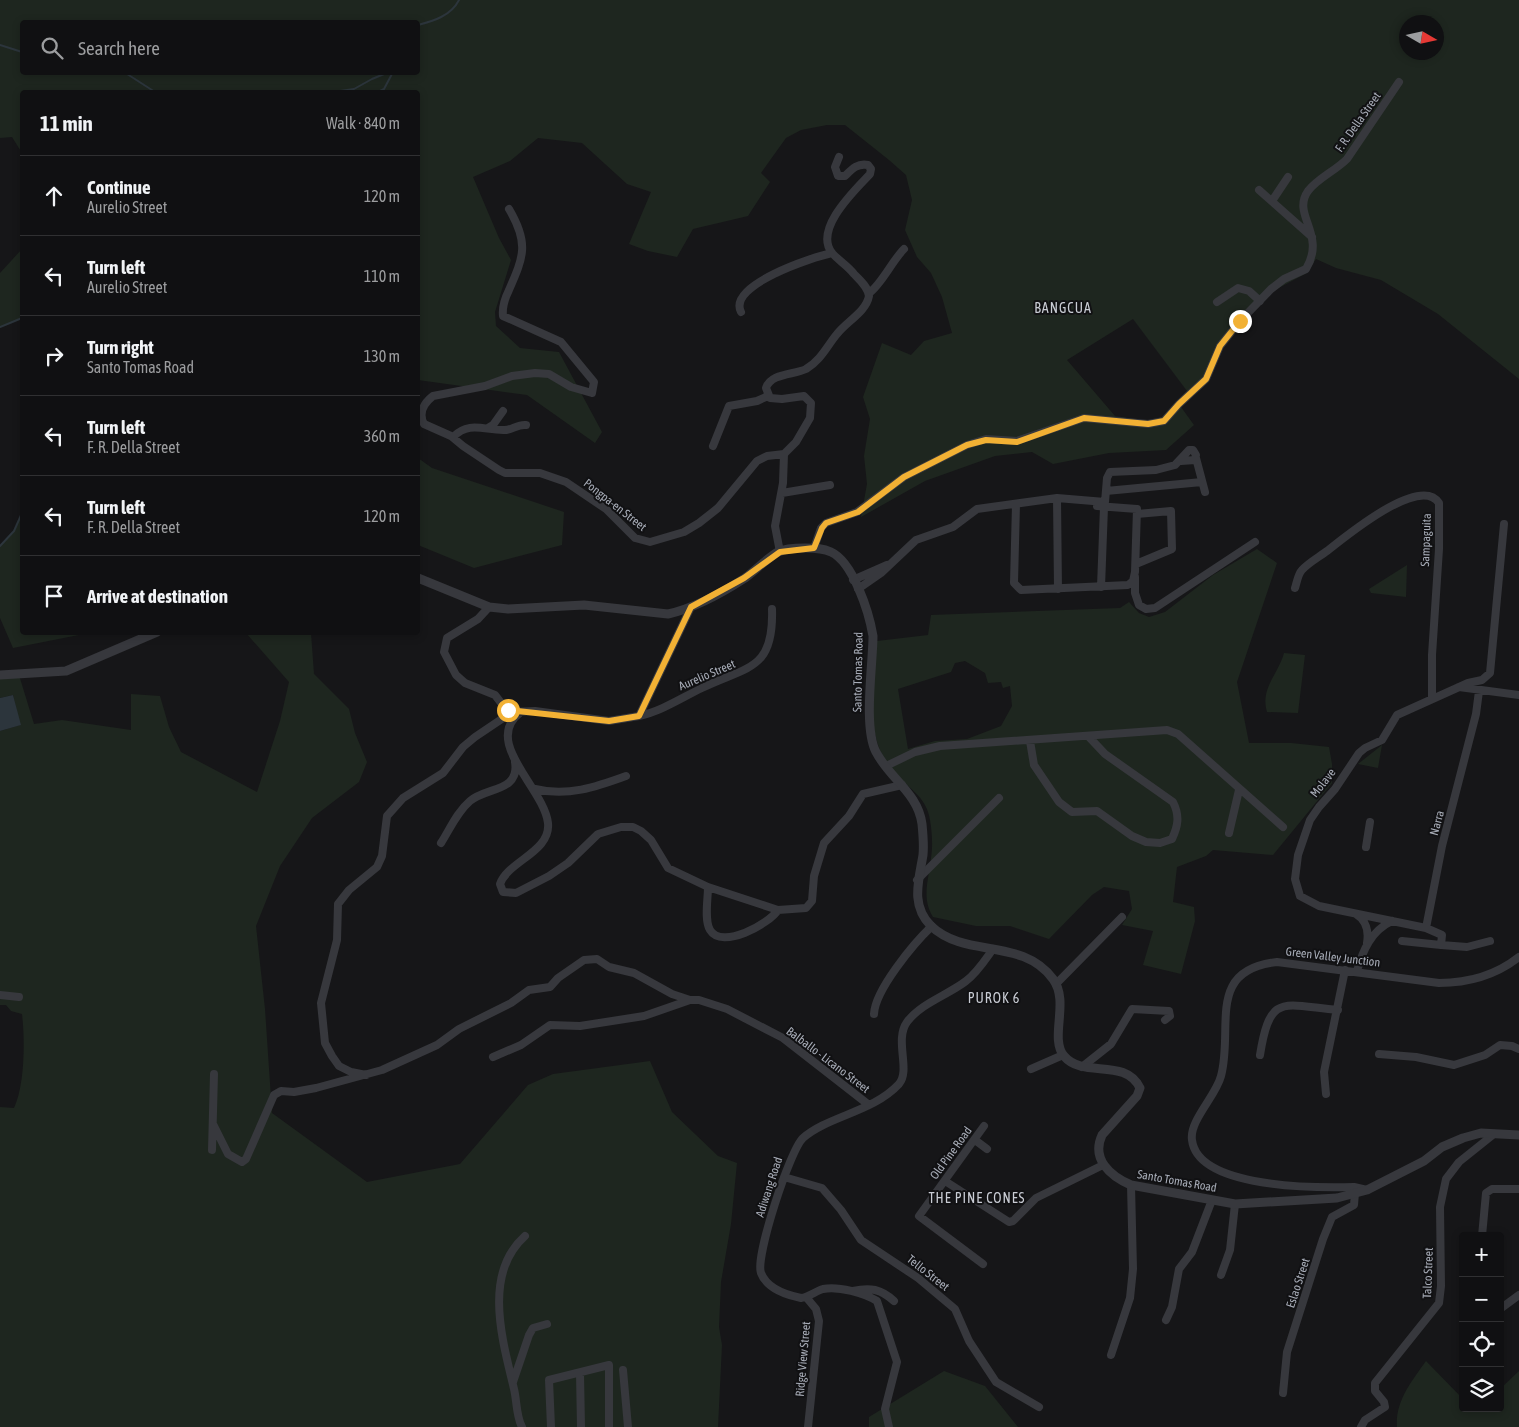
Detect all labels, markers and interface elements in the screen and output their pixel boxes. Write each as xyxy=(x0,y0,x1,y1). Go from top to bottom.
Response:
north arrow xyxy=(1399,15,1444,60)
search box xyxy=(20,20,420,75)
icon: search xyxy=(38,34,66,62)
text: Search here xyxy=(78,37,160,59)
street label: F. R. Della Street xyxy=(1332,89,1384,155)
text: 11 min xyxy=(40,111,93,135)
text: Walk · 840 m xyxy=(326,114,400,132)
text: Continue xyxy=(87,176,151,198)
icon: ahead xyxy=(40,182,68,210)
text: 120 m xyxy=(364,187,400,205)
text: Aurelio Street xyxy=(87,198,167,216)
text: Turn left xyxy=(87,256,145,278)
icon: left xyxy=(40,262,68,290)
text: 110 m xyxy=(364,267,400,285)
text: Aurelio Street xyxy=(87,278,167,296)
district label: BANGCUA xyxy=(1034,300,1092,316)
route end xyxy=(1229,310,1252,333)
text: Turn right xyxy=(87,336,154,358)
icon: right xyxy=(40,342,68,370)
text: 130 m xyxy=(364,347,400,365)
text: Santo Tomas Road xyxy=(87,358,194,376)
text: Turn left xyxy=(87,416,145,438)
icon: left xyxy=(40,422,68,450)
text: 360 m xyxy=(364,427,400,445)
text: F. R. Della Street xyxy=(87,438,180,456)
street label: Pongpa-en Street xyxy=(581,476,650,534)
text: Turn left xyxy=(87,496,145,518)
icon: left xyxy=(40,502,68,530)
text: 120 m xyxy=(364,507,400,525)
street label: Sampaguita xyxy=(1418,513,1434,567)
text: F. R. Della Street xyxy=(87,518,180,536)
icon: arrive xyxy=(40,582,68,610)
text: Arrive at destination xyxy=(87,585,228,607)
street label: Santo Tomas Road xyxy=(850,632,866,712)
street label: Aurelio Street xyxy=(677,657,738,693)
route start xyxy=(497,699,520,722)
street label: Molave xyxy=(1307,766,1339,800)
street label: Narra xyxy=(1427,809,1447,837)
street label: Green Valley Junction xyxy=(1285,944,1381,970)
district label: PUROK 6 xyxy=(968,990,1020,1006)
street label: Balballo - Licano Street xyxy=(784,1024,873,1096)
street label: Old Pine Road xyxy=(927,1124,975,1182)
street label: Adiwang Road xyxy=(753,1155,785,1219)
street label: Santo Tomas Road xyxy=(1136,1167,1218,1195)
district label: THE PINE CONES xyxy=(928,1190,1026,1206)
map controls xyxy=(1459,1232,1504,1412)
button: + xyxy=(1459,1232,1504,1277)
street label: Talco Street xyxy=(1420,1247,1436,1299)
street label: Tello Street xyxy=(904,1252,952,1294)
street label: Eslao Street xyxy=(1283,1256,1313,1310)
button: − xyxy=(1459,1277,1504,1322)
street label: Ridge View Street xyxy=(793,1320,813,1397)
button: locate xyxy=(1459,1322,1504,1367)
button: layers xyxy=(1459,1367,1504,1412)

